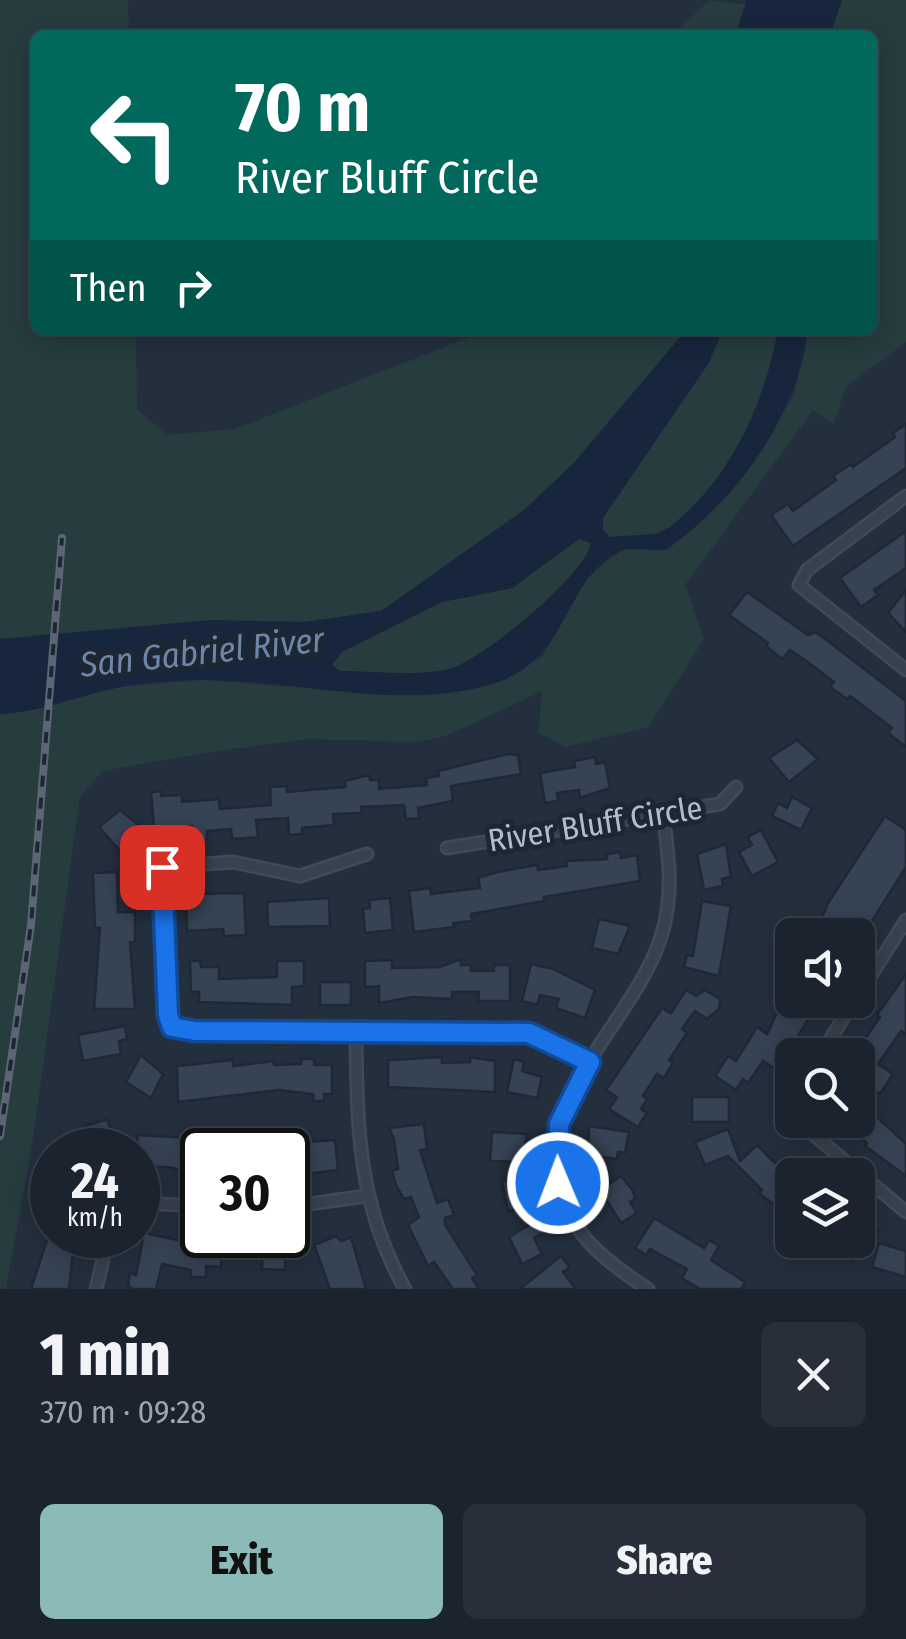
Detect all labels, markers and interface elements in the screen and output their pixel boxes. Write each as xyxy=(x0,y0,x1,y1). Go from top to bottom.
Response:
text: 70 m xyxy=(235,66,370,150)
icon: left xyxy=(70,70,200,200)
text: River Bluff Circle xyxy=(235,151,539,205)
icon: right xyxy=(166,260,221,315)
text: Then xyxy=(70,265,146,311)
water label: San Gabriel River xyxy=(77,618,328,686)
street label: River Bluff Circle xyxy=(485,788,705,860)
pin xyxy=(120,825,205,910)
icon: arrive xyxy=(135,840,190,895)
map controls xyxy=(775,918,875,1258)
button: sound xyxy=(775,918,875,1018)
button: search xyxy=(775,1038,875,1138)
speed limit sign: 30 xyxy=(180,1128,310,1258)
position arrow xyxy=(506,1131,610,1235)
text: 24 xyxy=(71,1151,119,1211)
button: layers xyxy=(775,1158,875,1258)
text: km/h xyxy=(67,1203,123,1233)
text: 1 min xyxy=(40,1319,171,1391)
button: close xyxy=(761,1322,866,1427)
text: 370 m · 09:28 xyxy=(40,1393,206,1431)
button: Exit xyxy=(40,1504,443,1619)
button: Share xyxy=(463,1504,866,1619)

